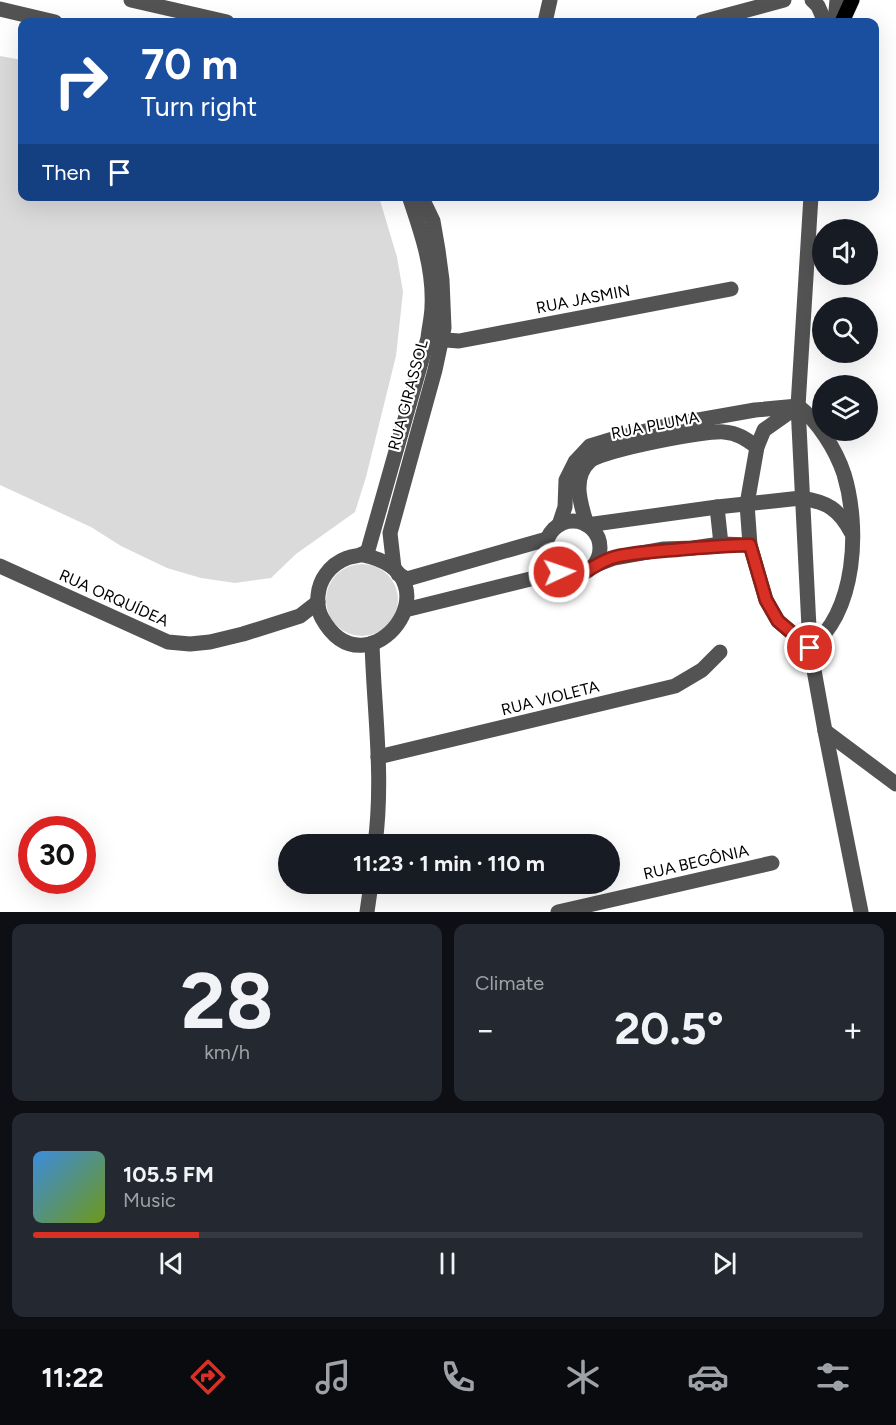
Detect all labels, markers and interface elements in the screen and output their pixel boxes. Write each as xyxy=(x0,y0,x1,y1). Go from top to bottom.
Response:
text: 70 m xyxy=(141,39,238,90)
icon: right xyxy=(42,42,120,120)
text: Turn right xyxy=(141,90,257,123)
icon: arrive xyxy=(103,156,136,189)
text: Then xyxy=(42,159,91,186)
map controls xyxy=(812,219,878,441)
button: sound xyxy=(812,219,878,285)
street label: RUA JASMIN xyxy=(534,281,632,317)
button: search xyxy=(812,297,878,363)
street label: RUA GIRASSOL xyxy=(384,337,432,452)
button: layers xyxy=(812,375,878,441)
street label: RUA PLUMA xyxy=(609,407,701,443)
position arrow xyxy=(527,540,591,604)
street label: RUA ORQUÍDEA xyxy=(56,565,172,631)
pin xyxy=(784,622,835,673)
icon: arrive xyxy=(793,631,826,664)
street label: RUA VIOLETA xyxy=(499,677,601,719)
speed limit sign: 30 xyxy=(18,816,96,894)
street label: RUA BEGÔNIA xyxy=(641,841,751,883)
text: 11:23 · 1 min · 110 m xyxy=(353,850,545,877)
text: 28 xyxy=(181,954,273,1048)
text: Climate xyxy=(475,971,544,995)
text: 20.5° xyxy=(614,1001,724,1055)
text: − xyxy=(475,1010,496,1049)
text: + xyxy=(842,1010,863,1049)
text: km/h xyxy=(204,1040,250,1064)
text: 105.5 FM xyxy=(123,1161,214,1188)
text: Music xyxy=(123,1188,176,1212)
icon: previous xyxy=(155,1247,188,1280)
icon: pause xyxy=(431,1247,464,1280)
icon: next xyxy=(708,1247,741,1280)
icon: directions xyxy=(187,1356,229,1398)
icon: music xyxy=(312,1356,354,1398)
icon: phone xyxy=(437,1356,479,1398)
icon: climate xyxy=(562,1356,604,1398)
icon: car xyxy=(687,1356,729,1398)
icon: filters xyxy=(812,1356,854,1398)
text: 11:22 xyxy=(42,1361,104,1394)

